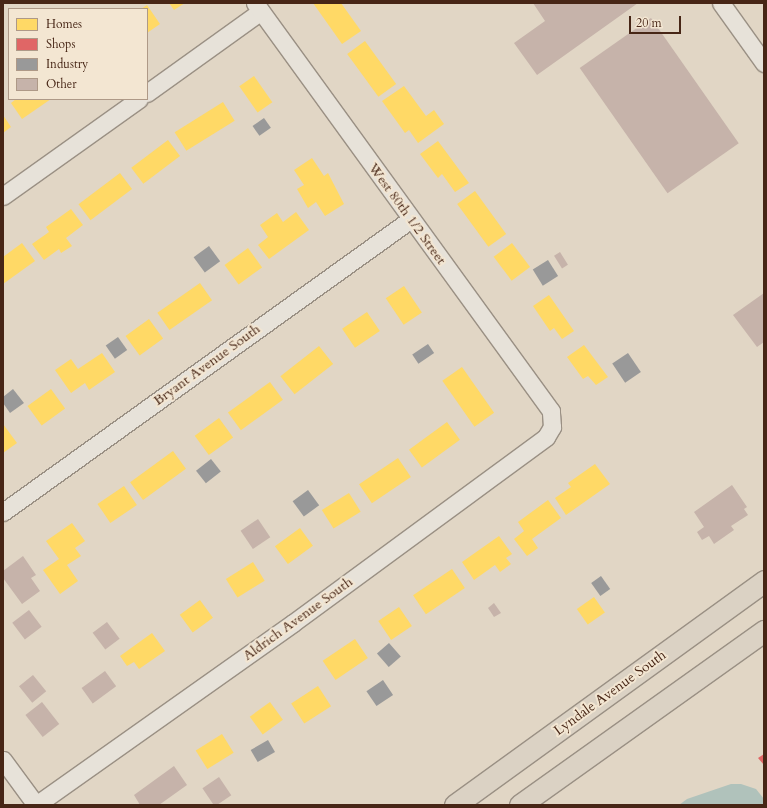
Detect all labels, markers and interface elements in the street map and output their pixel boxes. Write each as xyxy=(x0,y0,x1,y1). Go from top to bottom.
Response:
legend xyxy=(8,8,148,100)
scale bar xyxy=(631,8,683,34)
text: 20 m xyxy=(636,15,662,31)
text: Homes xyxy=(46,16,82,32)
text: Shops xyxy=(46,36,75,52)
text: Industry xyxy=(46,56,88,72)
text: Other xyxy=(46,76,77,92)
street label: West 80th 1/2 Street xyxy=(365,160,449,268)
street label: Bryant Avenue South xyxy=(150,321,264,409)
street label: Aldrich Avenue South xyxy=(240,574,356,664)
street label: Lyndale Avenue South xyxy=(551,647,669,739)

